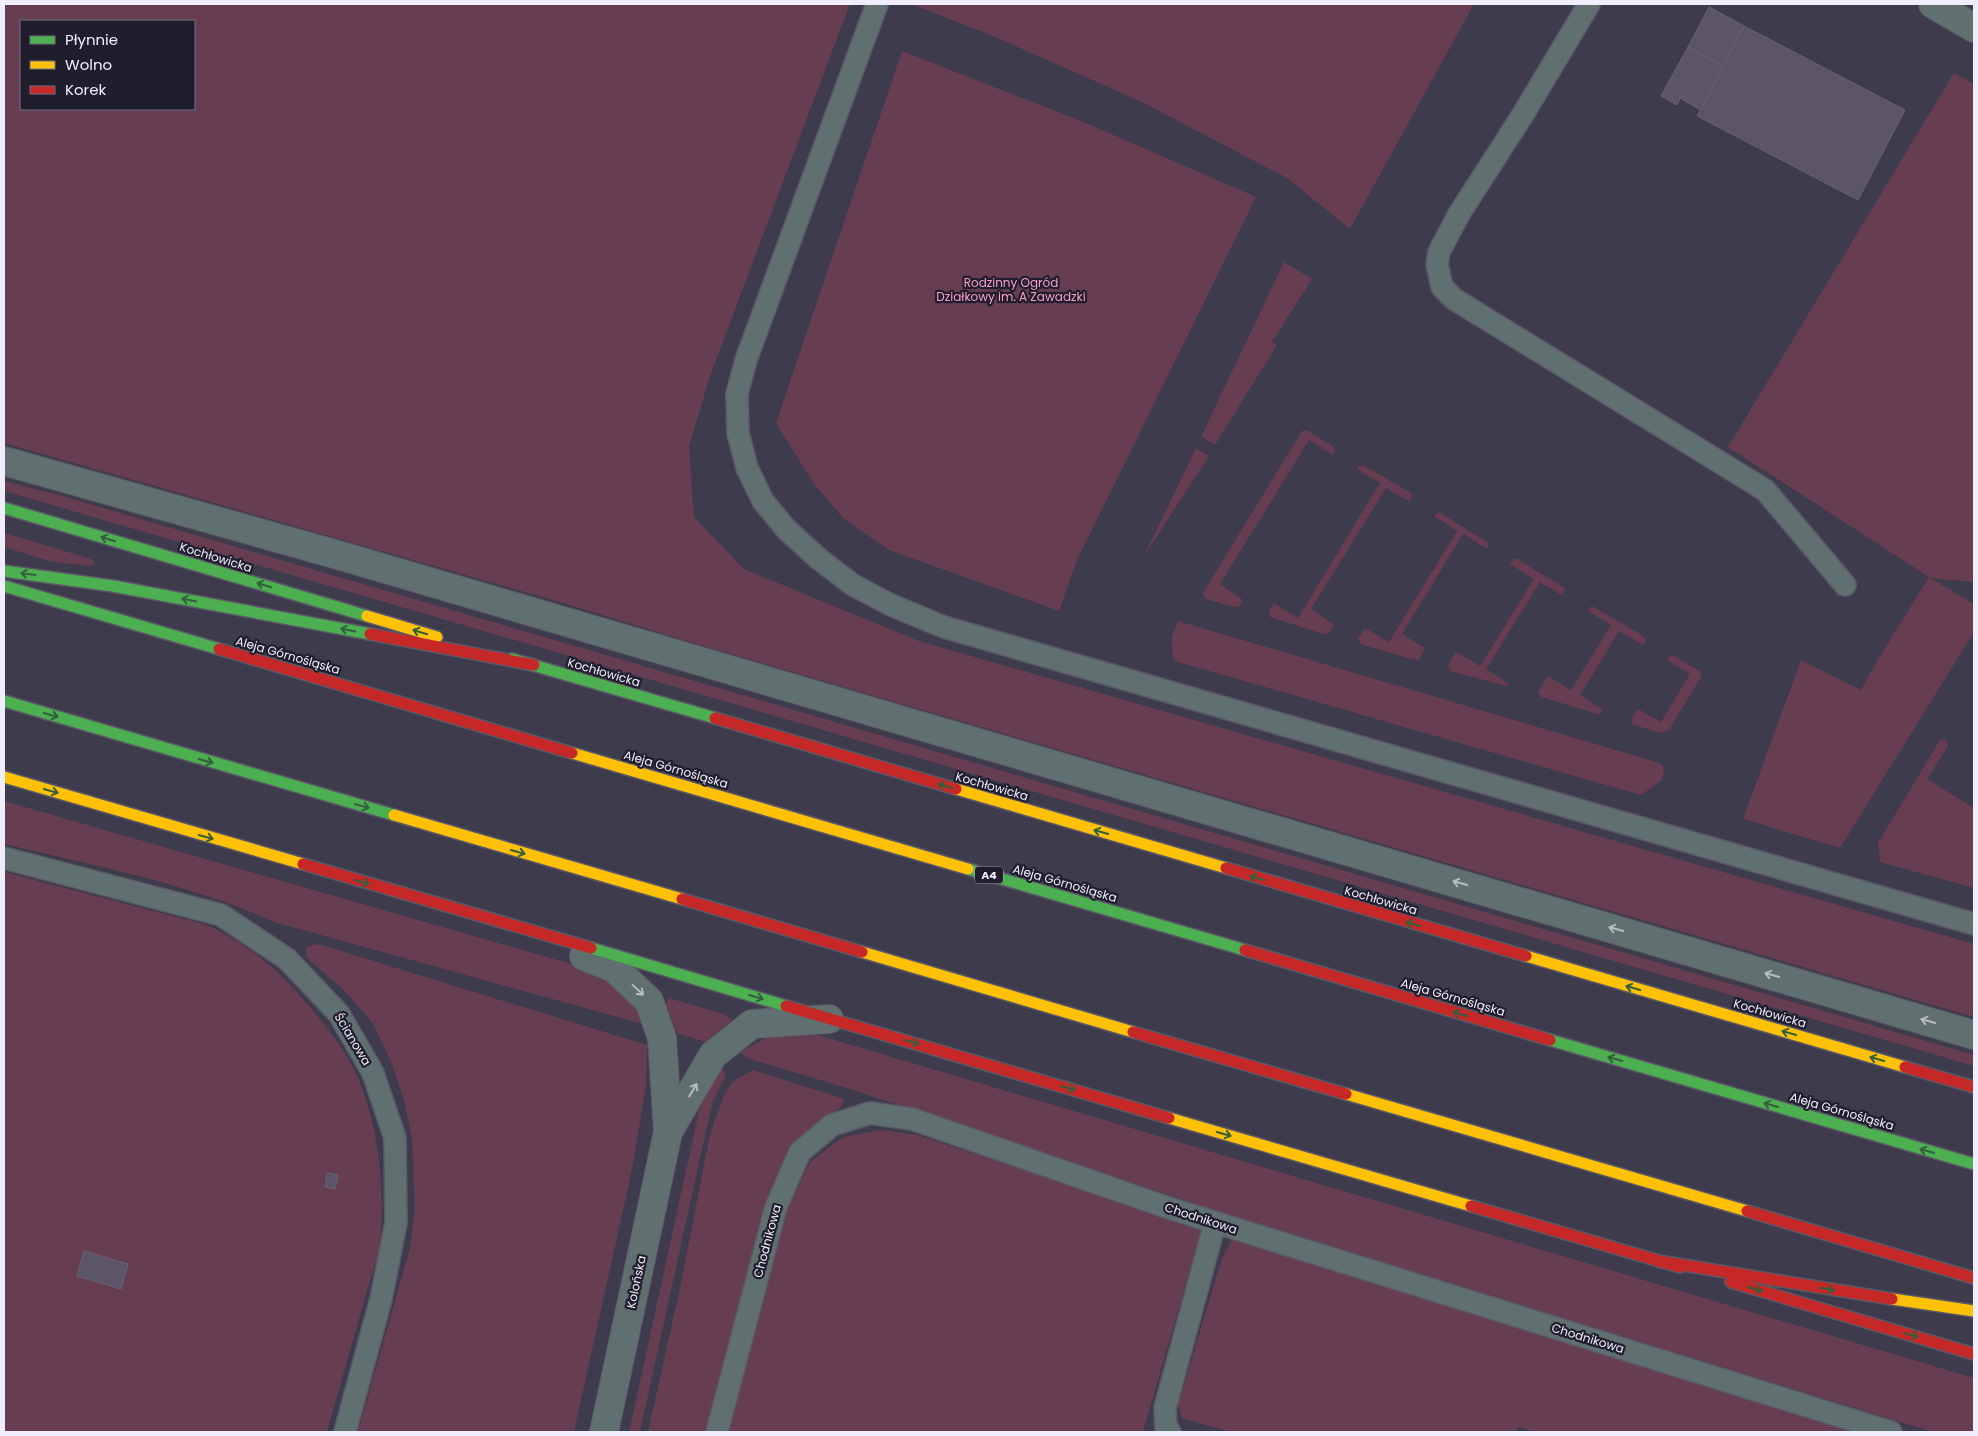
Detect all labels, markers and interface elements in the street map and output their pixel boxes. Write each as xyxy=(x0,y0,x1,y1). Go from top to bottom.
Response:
legend xyxy=(20,20,195,110)
text: Płynnie xyxy=(65,29,118,50)
text: Wolno xyxy=(65,54,112,75)
text: Korek xyxy=(65,79,106,100)
park label: Rodzinny Ogród Działkowy im. A Zawadzki xyxy=(936,274,1086,305)
one-way arrow xyxy=(101,534,117,543)
street label: Kochłowicka xyxy=(178,538,254,576)
one-way arrow xyxy=(20,569,36,579)
one-way arrow xyxy=(256,580,272,590)
one-way arrow xyxy=(181,594,197,604)
one-way arrow xyxy=(341,624,357,634)
one-way arrow xyxy=(412,626,428,636)
street label: Aleja Górnośląska xyxy=(234,632,342,678)
street label: Kochłowicka xyxy=(566,654,642,690)
one-way arrow xyxy=(42,710,58,720)
street label: Aleja Górnośląska xyxy=(622,746,730,792)
one-way arrow xyxy=(198,756,214,766)
street label: Kochłowicka xyxy=(954,768,1030,804)
one-way arrow xyxy=(938,781,954,791)
one-way arrow xyxy=(42,787,58,797)
one-way arrow xyxy=(354,802,370,812)
one-way arrow xyxy=(1094,827,1110,837)
one-way arrow xyxy=(198,832,214,842)
one-way arrow xyxy=(510,847,526,857)
street label: Aleja Górnośląska xyxy=(1011,860,1119,906)
road number: A4 xyxy=(975,866,1003,884)
one-way arrow xyxy=(1250,872,1266,882)
one-way arrow xyxy=(354,878,370,888)
one-way arrow xyxy=(1452,878,1468,888)
street label: Kochłowicka xyxy=(1343,882,1419,918)
one-way arrow xyxy=(1405,918,1421,928)
one-way arrow xyxy=(1608,924,1624,934)
one-way arrow xyxy=(1764,970,1780,980)
street label: Aleja Górnośląska xyxy=(1399,974,1507,1020)
one-way arrow xyxy=(1626,983,1642,992)
one-way arrow xyxy=(631,984,644,996)
one-way arrow xyxy=(747,993,763,1003)
street label: Kochłowicka xyxy=(1732,995,1808,1031)
one-way arrow xyxy=(1452,1008,1468,1018)
street label: Ścianowa xyxy=(331,1009,375,1069)
one-way arrow xyxy=(1920,1016,1936,1026)
one-way arrow xyxy=(1782,1028,1798,1038)
one-way arrow xyxy=(903,1038,919,1048)
one-way arrow xyxy=(1869,1053,1885,1063)
one-way arrow xyxy=(1608,1054,1624,1064)
one-way arrow xyxy=(688,1084,698,1098)
one-way arrow xyxy=(1059,1084,1075,1094)
street label: Aleja Górnośląska xyxy=(1788,1088,1896,1134)
one-way arrow xyxy=(1764,1100,1780,1110)
one-way arrow xyxy=(1215,1129,1231,1139)
one-way arrow xyxy=(1920,1145,1936,1155)
street label: Chodnikowa xyxy=(1163,1198,1239,1238)
street label: Chodnikowa xyxy=(749,1202,785,1280)
street label: Kolońska xyxy=(622,1254,650,1310)
one-way arrow xyxy=(1818,1284,1834,1294)
one-way arrow xyxy=(1747,1285,1763,1295)
street label: Chodnikowa xyxy=(1550,1319,1626,1357)
one-way arrow xyxy=(1902,1331,1918,1341)

